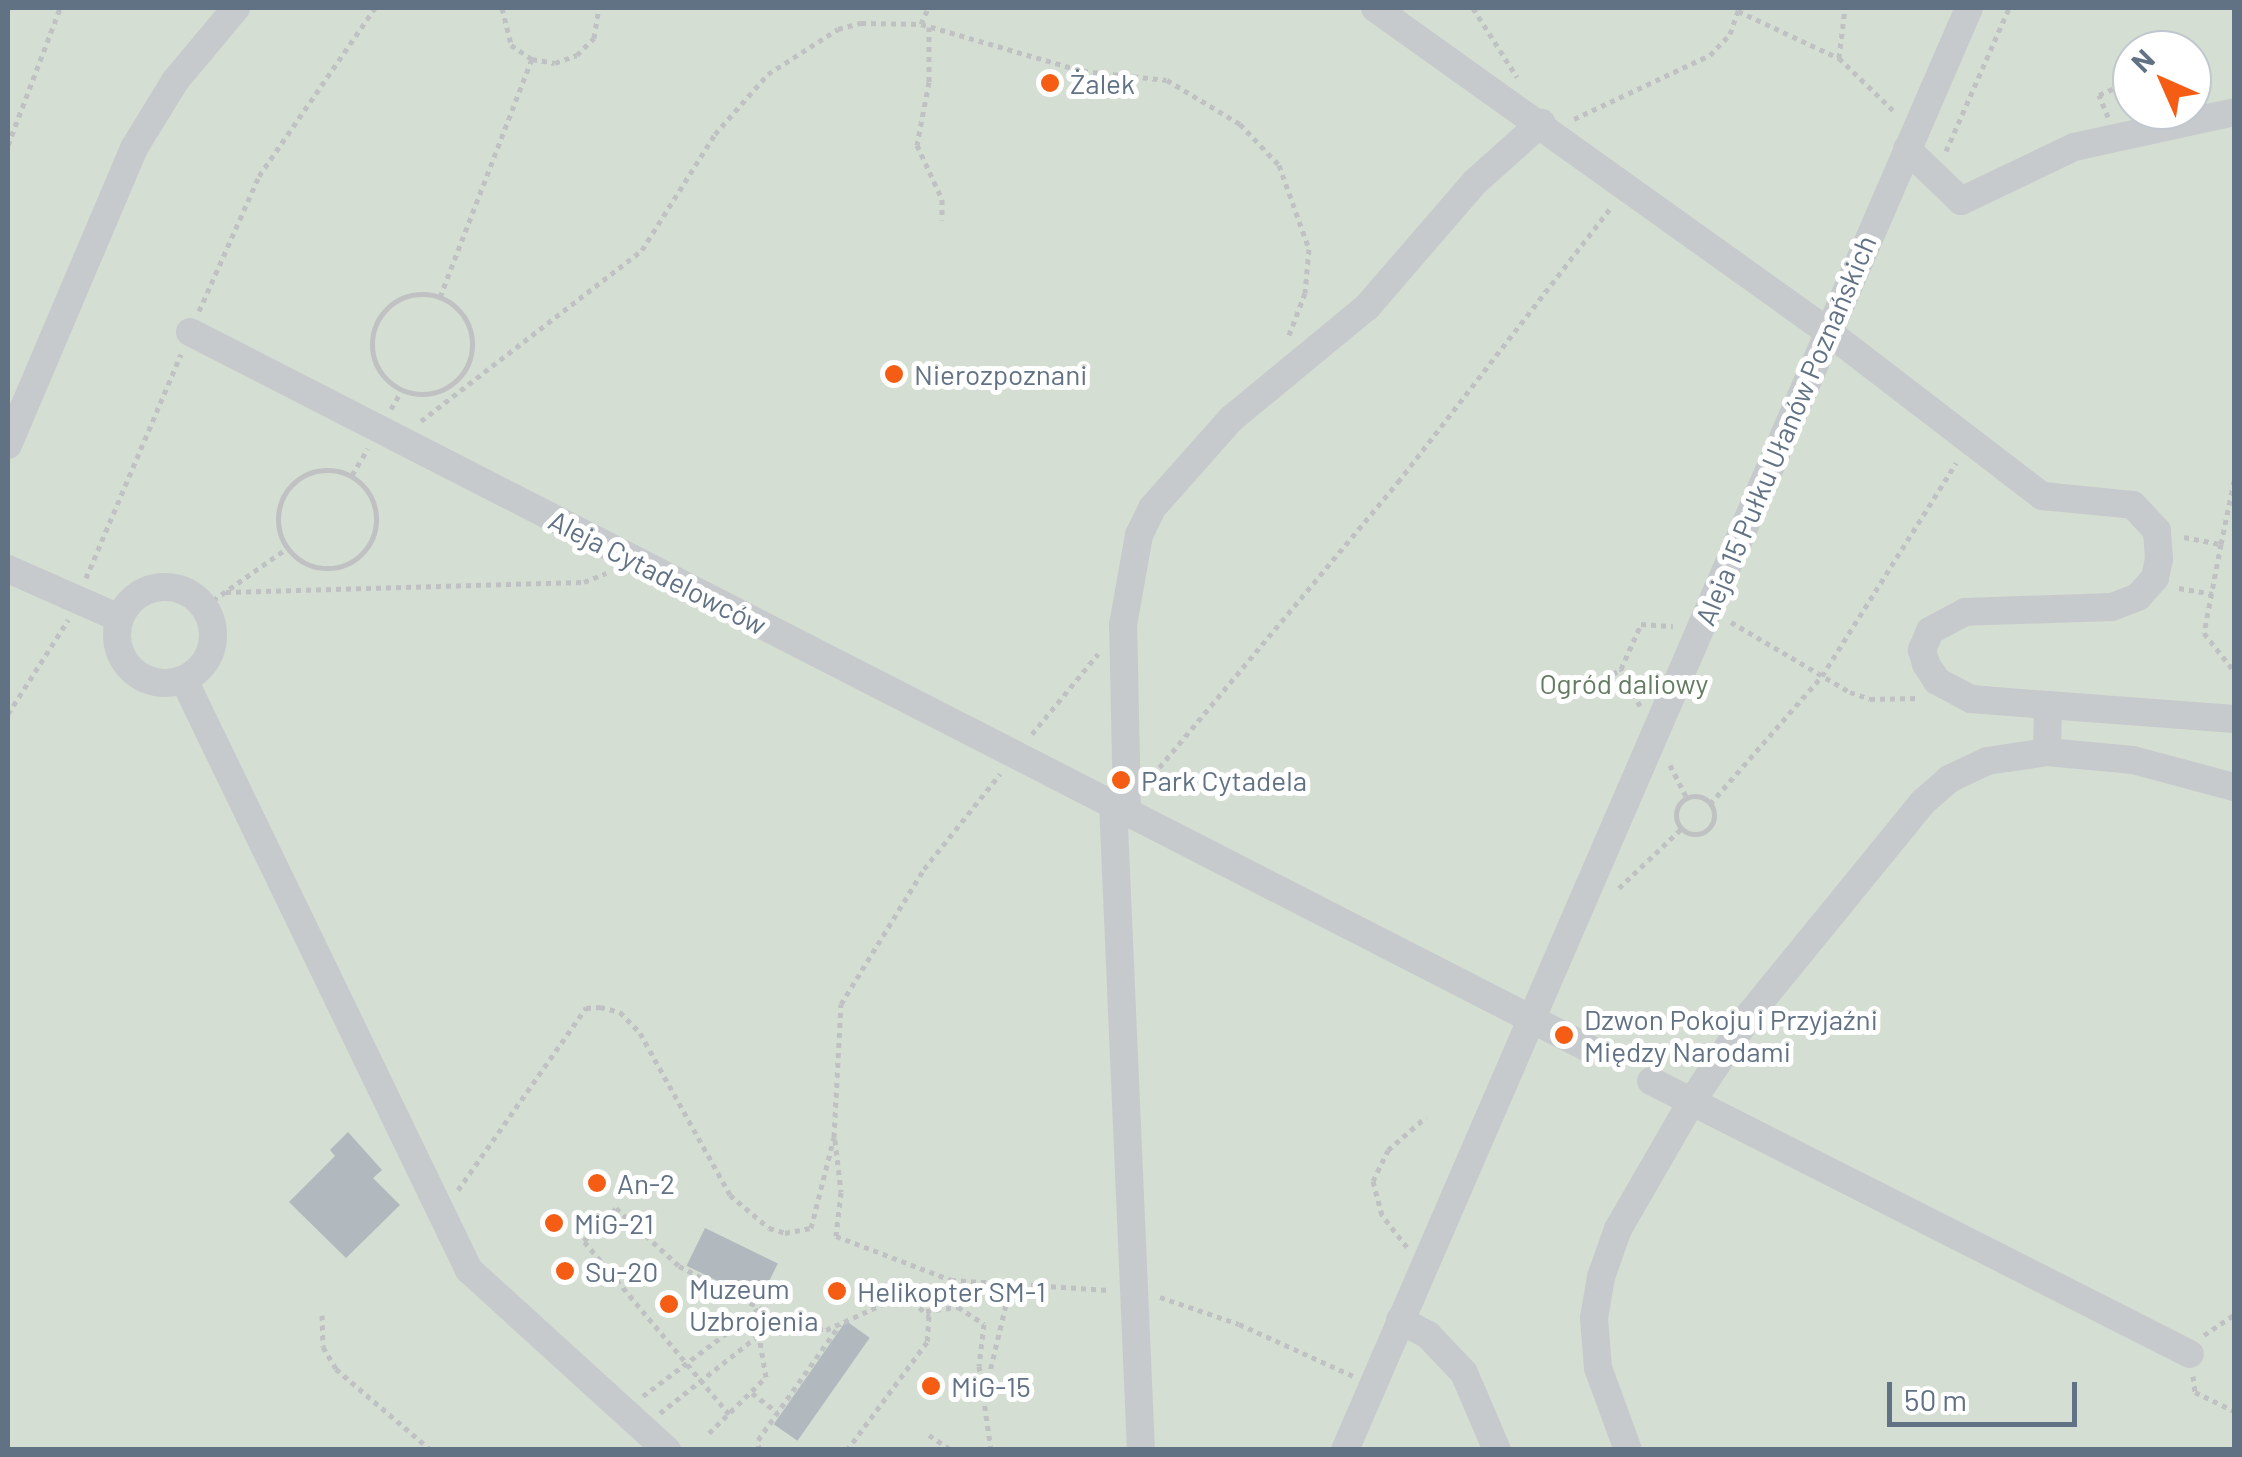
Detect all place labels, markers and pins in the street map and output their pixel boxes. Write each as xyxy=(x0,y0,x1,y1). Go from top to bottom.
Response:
place label: Żalek xyxy=(1070,66,1135,100)
marker: Żalek xyxy=(1039,72,1061,94)
place label: Nierozpoznani xyxy=(914,357,1087,391)
marker: Nierozpoznani xyxy=(883,363,905,385)
place label: Park Cytadela xyxy=(1141,763,1307,797)
marker: Park Cytadela xyxy=(1110,769,1132,791)
place label: Dzwon Pokoju i Przyjaźni Między Narodami xyxy=(1584,1002,1878,1068)
marker: Dzwon Pokoju i Przyjaźni Między Narodami xyxy=(1553,1024,1575,1046)
place label: An-2 xyxy=(617,1166,675,1200)
marker: An-2 xyxy=(586,1172,608,1194)
place label: MiG-21 xyxy=(574,1206,654,1240)
marker: MiG-21 xyxy=(543,1212,565,1234)
place label: Su-20 xyxy=(585,1254,658,1288)
marker: Su-20 xyxy=(554,1260,576,1282)
place label: Muzeum Uzbrojenia xyxy=(689,1271,819,1337)
place label: Helikopter SM-1 xyxy=(857,1274,1046,1308)
marker: Helikopter SM-1 xyxy=(826,1280,848,1302)
marker: Muzeum Uzbrojenia xyxy=(658,1293,680,1315)
place label: MiG-15 xyxy=(951,1369,1031,1403)
marker: MiG-15 xyxy=(920,1375,942,1397)

